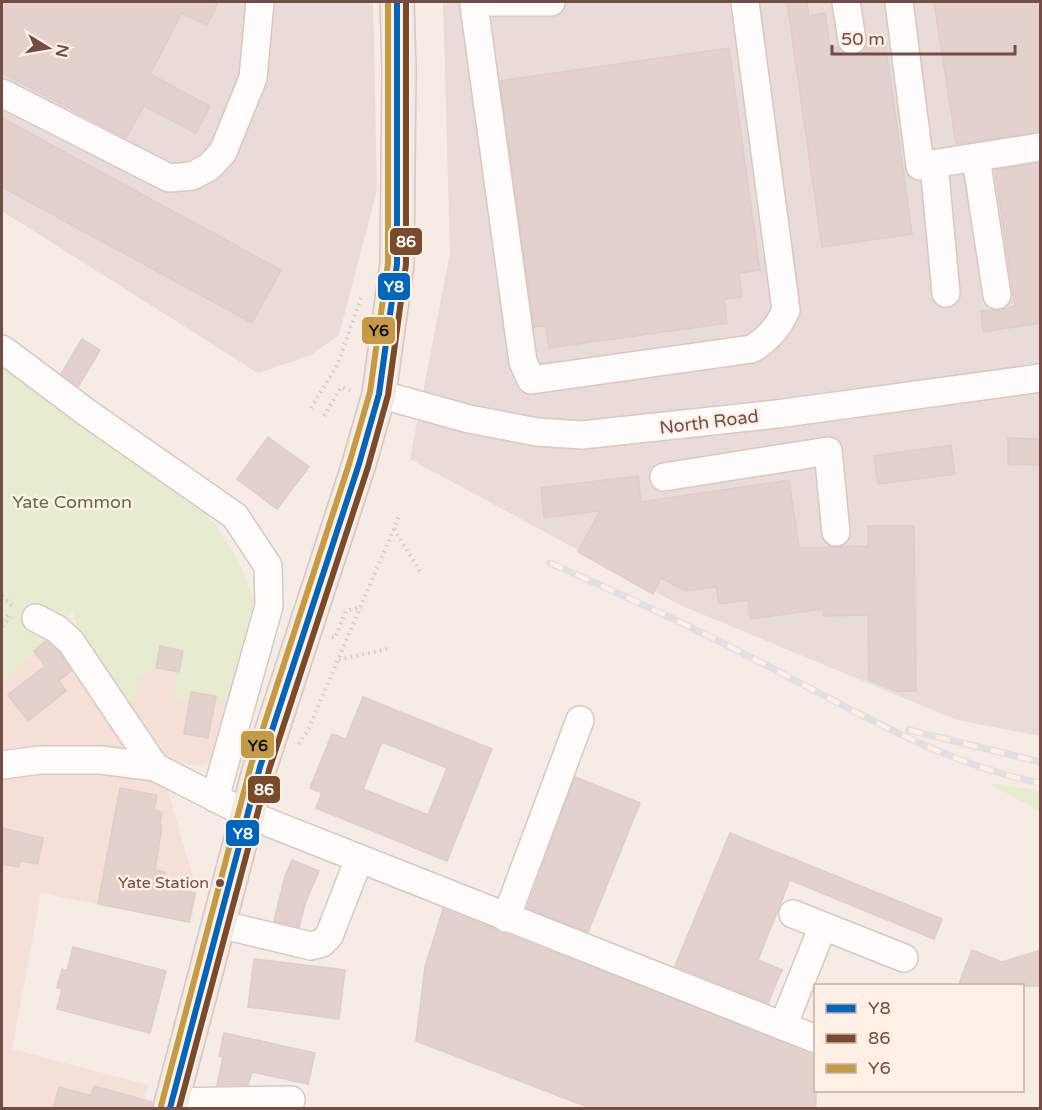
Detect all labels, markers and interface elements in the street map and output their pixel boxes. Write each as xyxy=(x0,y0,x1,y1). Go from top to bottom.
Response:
north arrow xyxy=(18,18,78,78)
scale bar xyxy=(832,18,1015,56)
text: 50 m xyxy=(841,28,885,50)
text: N xyxy=(51,42,73,59)
line badge: 86 xyxy=(389,227,423,256)
text: 86 xyxy=(396,232,416,252)
line badge: Y8 xyxy=(377,272,411,301)
text: Y8 xyxy=(384,277,404,297)
line badge: Y6 xyxy=(361,316,396,345)
text: Y6 xyxy=(369,321,389,341)
street label: North Road xyxy=(658,405,760,439)
park label: Yate Common xyxy=(12,491,132,513)
line badge: Y6 xyxy=(240,730,275,759)
text: Y6 xyxy=(248,736,268,756)
line badge: 86 xyxy=(247,775,281,804)
text: 86 xyxy=(254,780,274,800)
line badge: Y8 xyxy=(225,819,260,847)
text: Y8 xyxy=(233,824,253,844)
place label: Yate Station xyxy=(118,873,209,893)
marker: Yate Station xyxy=(214,877,226,889)
legend xyxy=(814,984,1024,1092)
text: Y8 xyxy=(868,997,891,1019)
text: 86 xyxy=(868,1027,891,1049)
text: Y6 xyxy=(868,1057,891,1079)

